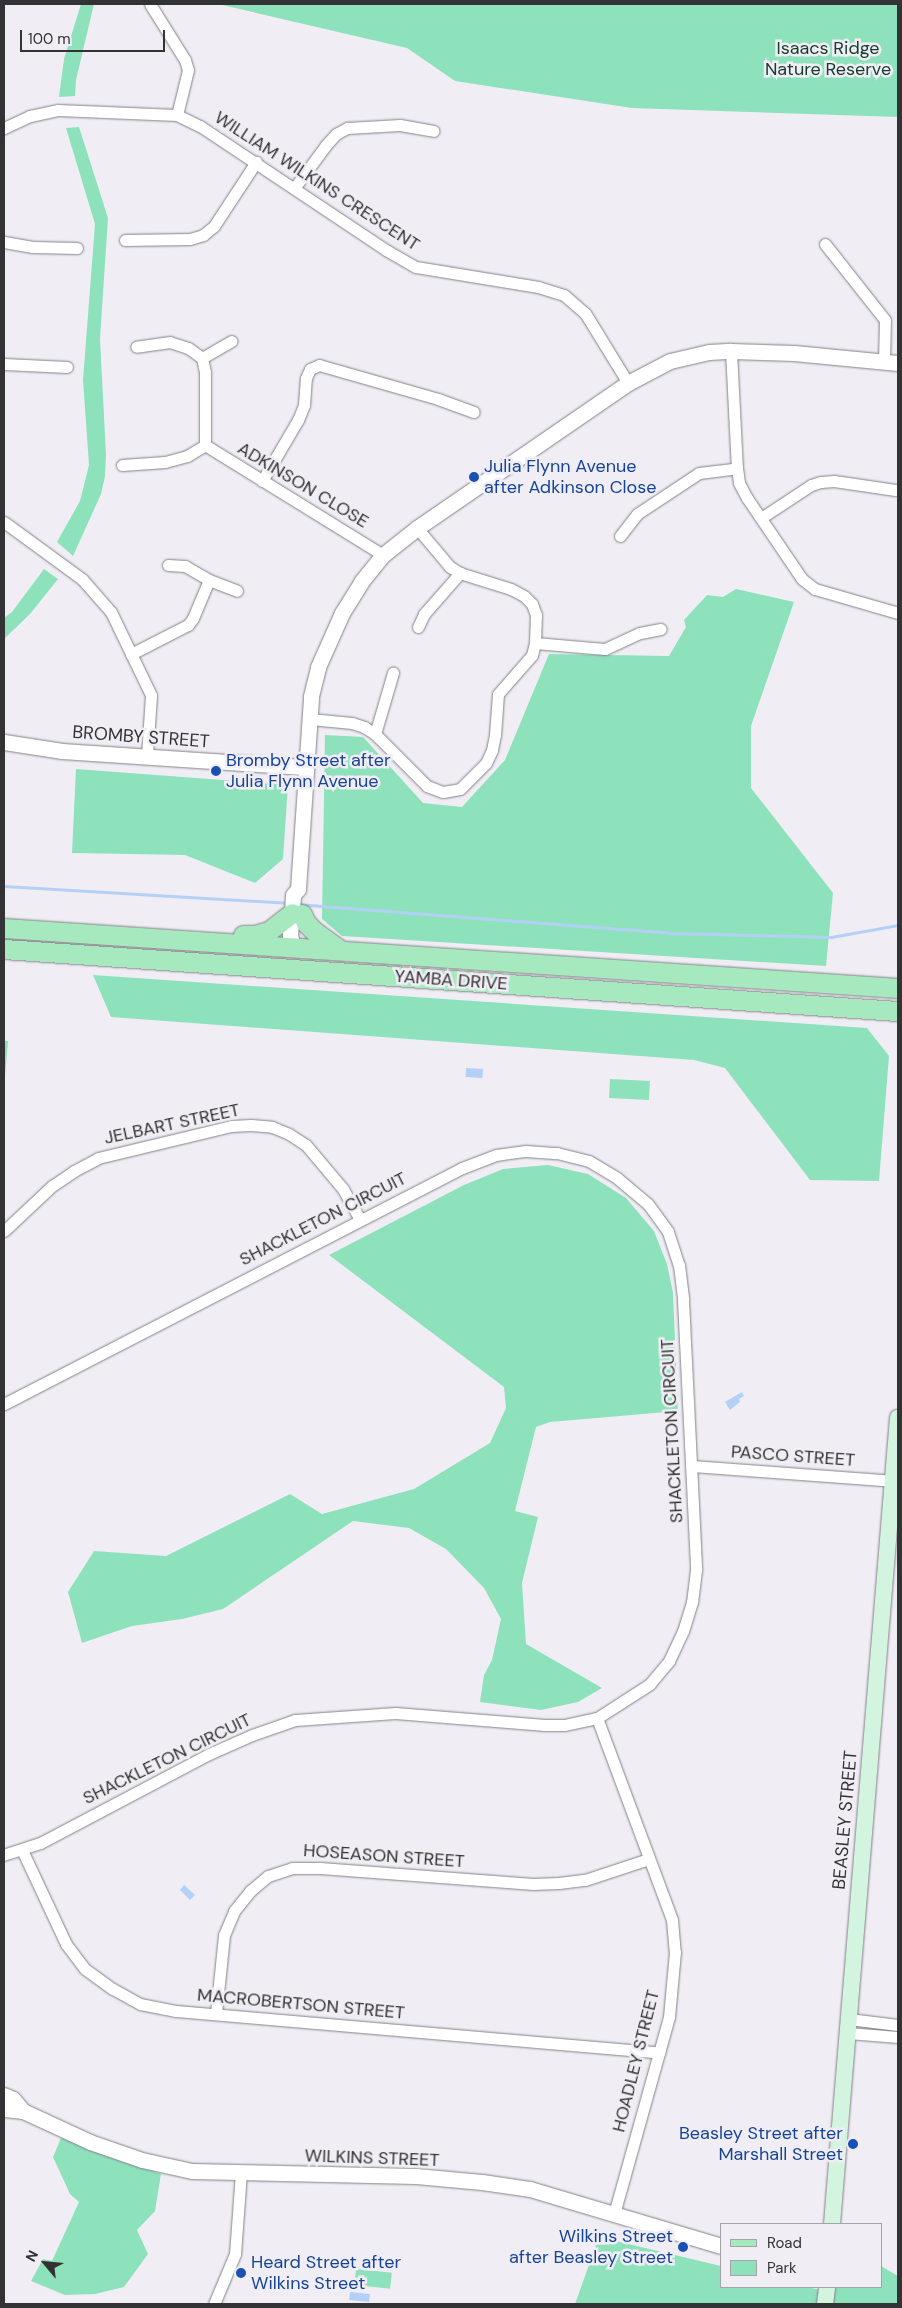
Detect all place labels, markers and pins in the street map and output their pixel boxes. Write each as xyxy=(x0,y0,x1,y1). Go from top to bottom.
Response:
place label: Julia Flynn Avenue after Adkinson Close xyxy=(484,456,657,498)
marker: Julia Flynn Avenue after Adkinson Close xyxy=(468,471,480,483)
place label: Bromby Street after Julia Flynn Avenue xyxy=(226,750,391,792)
marker: Bromby Street after Julia Flynn Avenue xyxy=(210,765,222,777)
place label: Beasley Street after Marshall Street xyxy=(679,2123,843,2166)
marker: Beasley Street after Marshall Street xyxy=(847,2138,859,2150)
place label: Wilkins Street after Beasley Street xyxy=(509,2226,673,2268)
marker: Wilkins Street after Beasley Street xyxy=(677,2241,689,2253)
place label: Heard Street after Wilkins Street xyxy=(251,2252,401,2294)
marker: Heard Street after Wilkins Street xyxy=(235,2267,247,2279)

